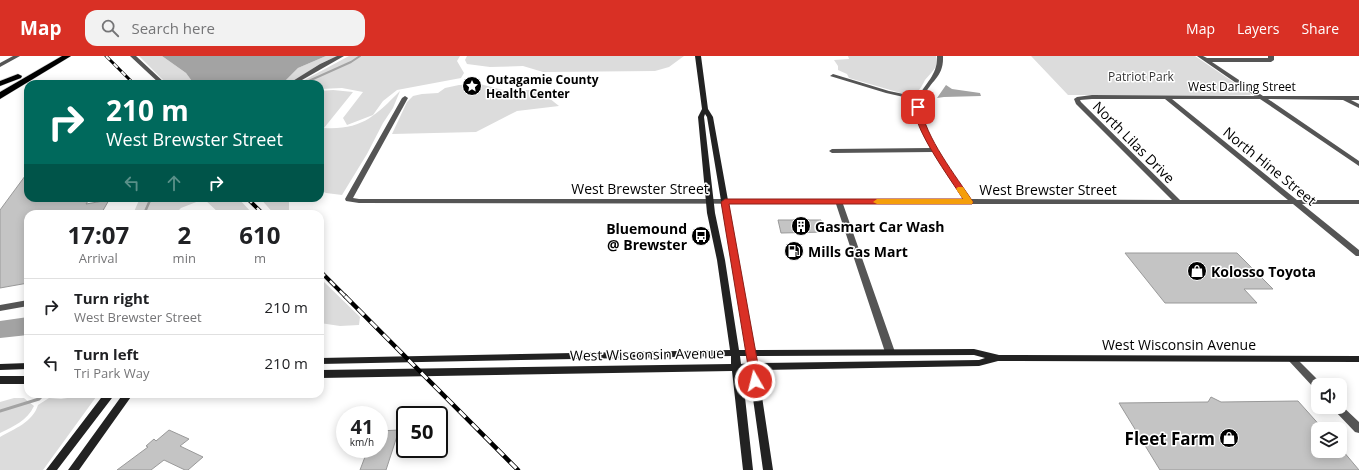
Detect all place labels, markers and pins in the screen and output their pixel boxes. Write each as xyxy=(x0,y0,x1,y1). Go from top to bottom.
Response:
place label: Outagamie County Health Center xyxy=(486,71,599,102)
place icon: Outagamie County Health Center xyxy=(461,75,483,97)
pin xyxy=(901,90,935,124)
building icon: Gasmart Car Wash xyxy=(790,215,812,237)
place label: Gasmart Car Wash xyxy=(815,217,944,236)
place label: Bluemound @ Brewster xyxy=(606,219,688,254)
bus stop icon: Bluemound @ Brewster xyxy=(690,225,712,247)
fuel station icon: Mills Gas Mart xyxy=(783,240,805,262)
place label: Mills Gas Mart xyxy=(808,242,908,261)
shop icon: Kolosso Toyota xyxy=(1186,260,1208,282)
place label: Kolosso Toyota xyxy=(1211,262,1316,281)
place label: Fleet Farm xyxy=(1125,427,1215,450)
shop icon: Fleet Farm xyxy=(1218,427,1240,449)

